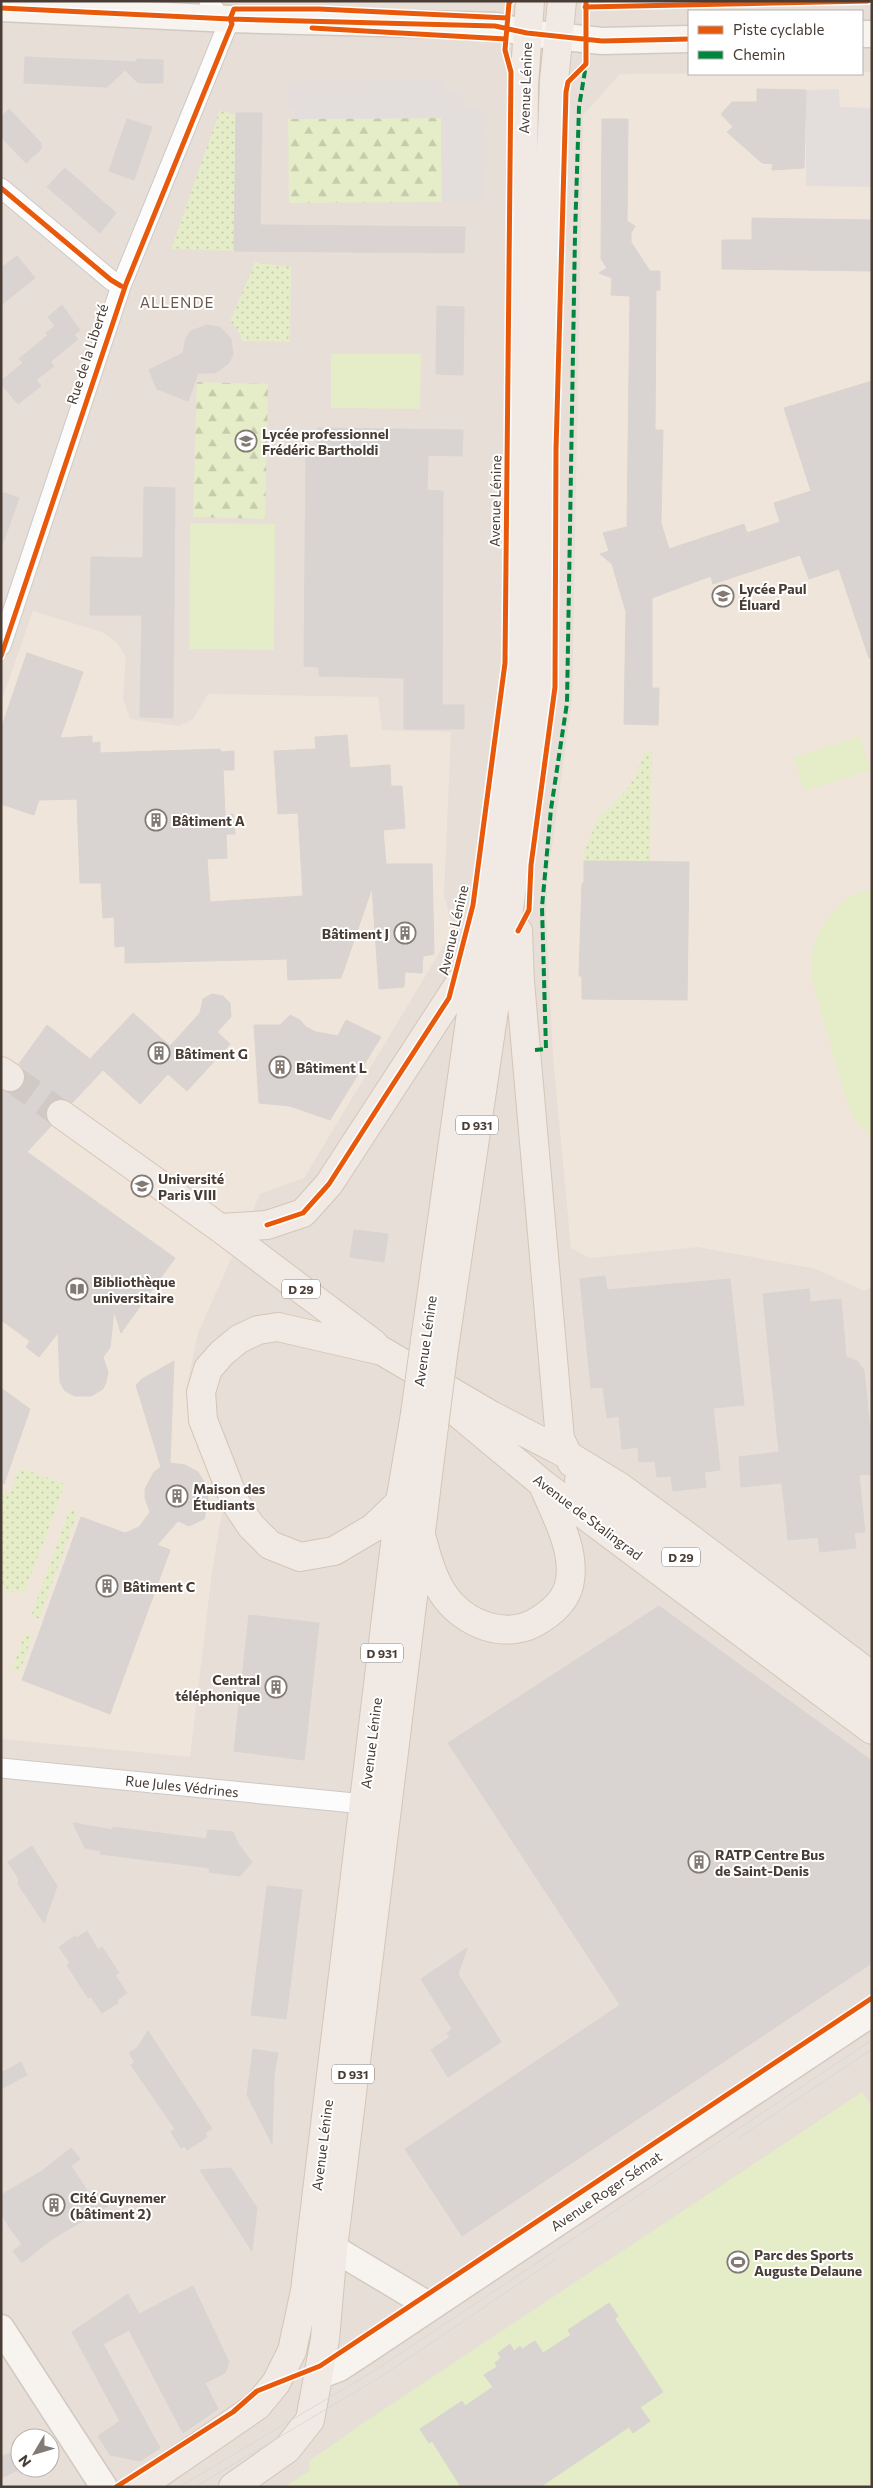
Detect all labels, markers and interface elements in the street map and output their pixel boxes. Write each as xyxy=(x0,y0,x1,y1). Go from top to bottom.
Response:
legend xyxy=(688,10,863,75)
text: Piste cyclable xyxy=(733,20,825,38)
street label: Avenue Lénine xyxy=(515,42,535,134)
text: Chemin xyxy=(733,45,785,63)
district label: ALLENDE xyxy=(140,293,214,311)
street label: Rue de la Liberté xyxy=(63,302,111,406)
place label: Lycée professionnel Frédéric Bartholdi xyxy=(262,425,389,458)
school or university icon: Lycée professionnel Frédéric Bartholdi xyxy=(234,429,258,453)
street label: Avenue Lénine xyxy=(486,455,504,547)
place label: Lycée Paul Éluard xyxy=(739,580,806,613)
school or university icon: Lycée Paul Éluard xyxy=(711,584,735,608)
building icon: Bâtiment A xyxy=(144,808,168,832)
place label: Bâtiment A xyxy=(172,812,245,829)
street label: Avenue Lénine xyxy=(434,883,472,977)
building icon: Bâtiment J xyxy=(393,921,417,945)
place label: Bâtiment J xyxy=(322,925,389,942)
building icon: Bâtiment G xyxy=(147,1041,171,1065)
place label: Bâtiment G xyxy=(175,1045,248,1062)
building icon: Bâtiment L xyxy=(268,1055,292,1079)
place label: Bâtiment L xyxy=(296,1059,367,1076)
road number: D 931 xyxy=(456,1116,498,1134)
place label: Université Paris VIII xyxy=(158,1170,224,1203)
school or university icon: Université Paris VIII xyxy=(130,1174,154,1198)
place label: Bibliothèque universitaire xyxy=(93,1273,175,1306)
library icon: Bibliothèque universitaire xyxy=(65,1277,89,1301)
road number: D 29 xyxy=(282,1280,320,1298)
street label: Avenue Lénine xyxy=(410,1294,440,1388)
street label: Avenue de Stalingrad xyxy=(530,1470,646,1564)
place label: Maison des Étudiants xyxy=(193,1480,266,1513)
building icon: Maison des Étudiants xyxy=(165,1484,189,1508)
road number: D 29 xyxy=(662,1548,700,1566)
building icon: Bâtiment C xyxy=(95,1574,119,1598)
place label: Bâtiment C xyxy=(123,1578,195,1595)
road number: D 931 xyxy=(361,1644,403,1662)
place label: Central téléphonique xyxy=(175,1671,260,1704)
building icon: Central téléphonique xyxy=(264,1675,288,1699)
street label: Avenue Lénine xyxy=(357,1696,385,1790)
street label: Rue Jules Védrines xyxy=(124,1772,240,1800)
place label: RATP Centre Bus de Saint-Denis xyxy=(715,1846,825,1879)
building icon: RATP Centre Bus de Saint-Denis xyxy=(687,1850,711,1874)
road number: D 931 xyxy=(332,2064,374,2084)
street label: Avenue Lénine xyxy=(308,2098,336,2192)
street label: Avenue Roger Sémat xyxy=(547,2147,665,2235)
place label: Cité Guynemer (bâtiment 2) xyxy=(70,2189,166,2222)
building icon: Cité Guynemer (bâtiment 2) xyxy=(42,2193,66,2217)
place label: Parc des Sports Auguste Delaune xyxy=(754,2246,862,2279)
sports icon: Parc des Sports Auguste Delaune xyxy=(726,2250,750,2274)
north arrow xyxy=(10,2428,60,2478)
text: N xyxy=(14,2452,34,2471)

